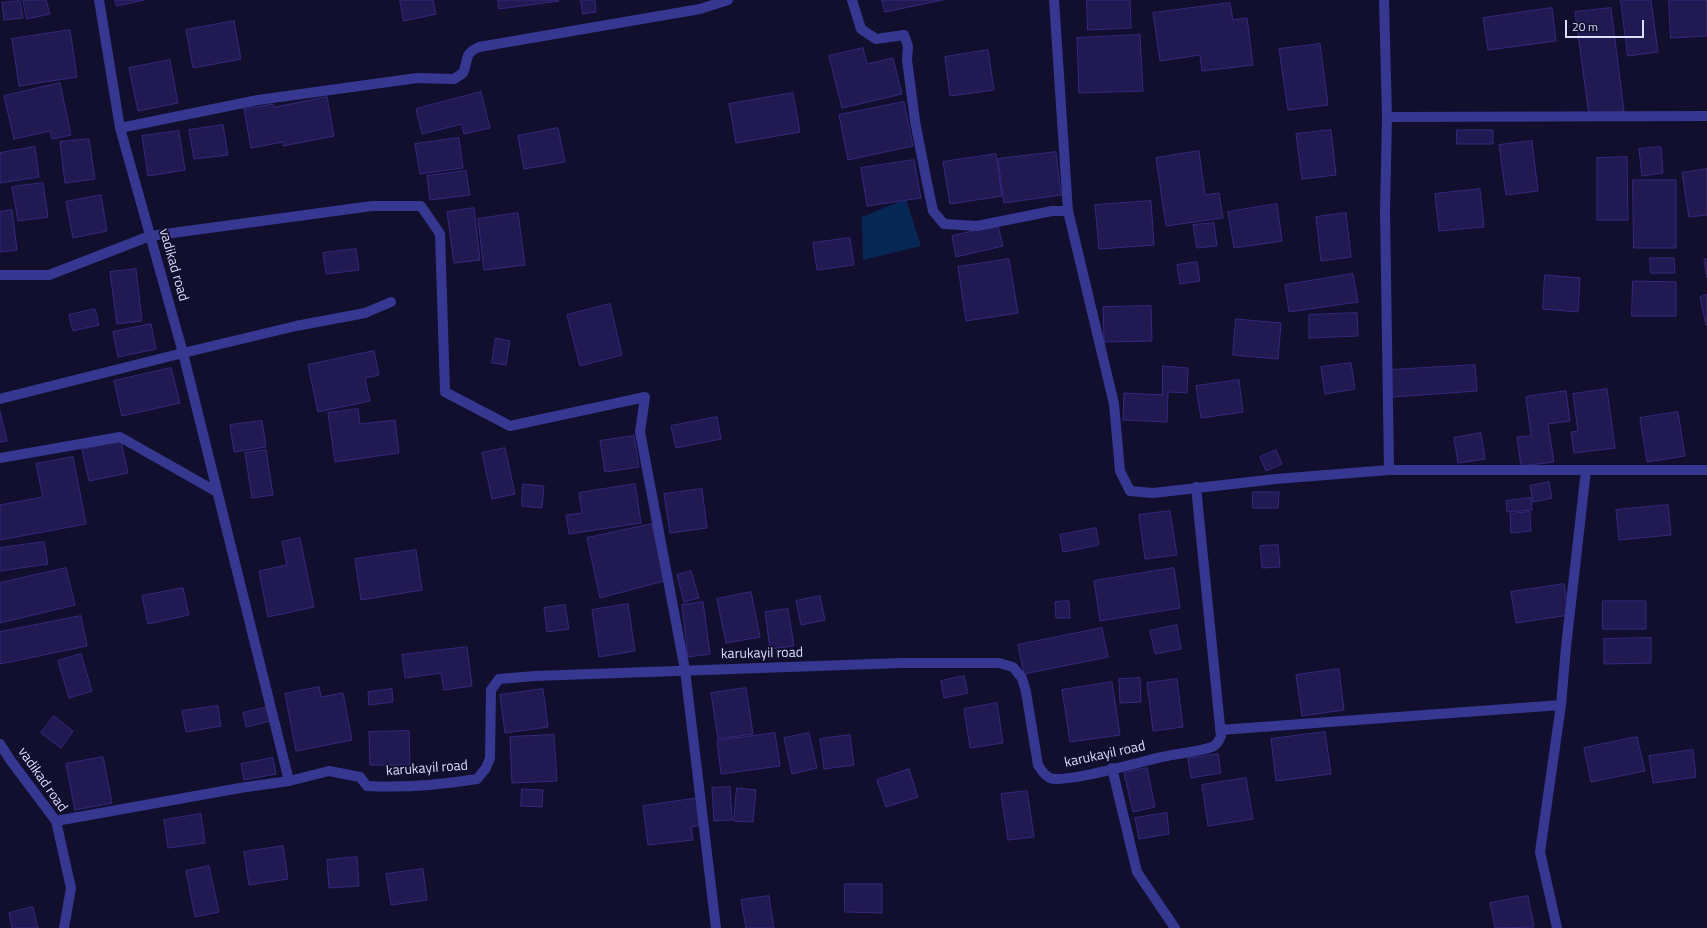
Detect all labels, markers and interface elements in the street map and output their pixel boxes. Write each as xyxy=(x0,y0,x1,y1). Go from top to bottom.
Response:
scale bar xyxy=(1567,12,1646,38)
text: 20 m xyxy=(1572,17,1598,36)
street label: vadikad road xyxy=(155,227,191,303)
street label: karukayil road xyxy=(721,645,803,663)
street label: karukayil road xyxy=(1063,738,1147,772)
street label: vadikad road xyxy=(14,745,70,815)
street label: karukayil road xyxy=(385,758,469,780)

